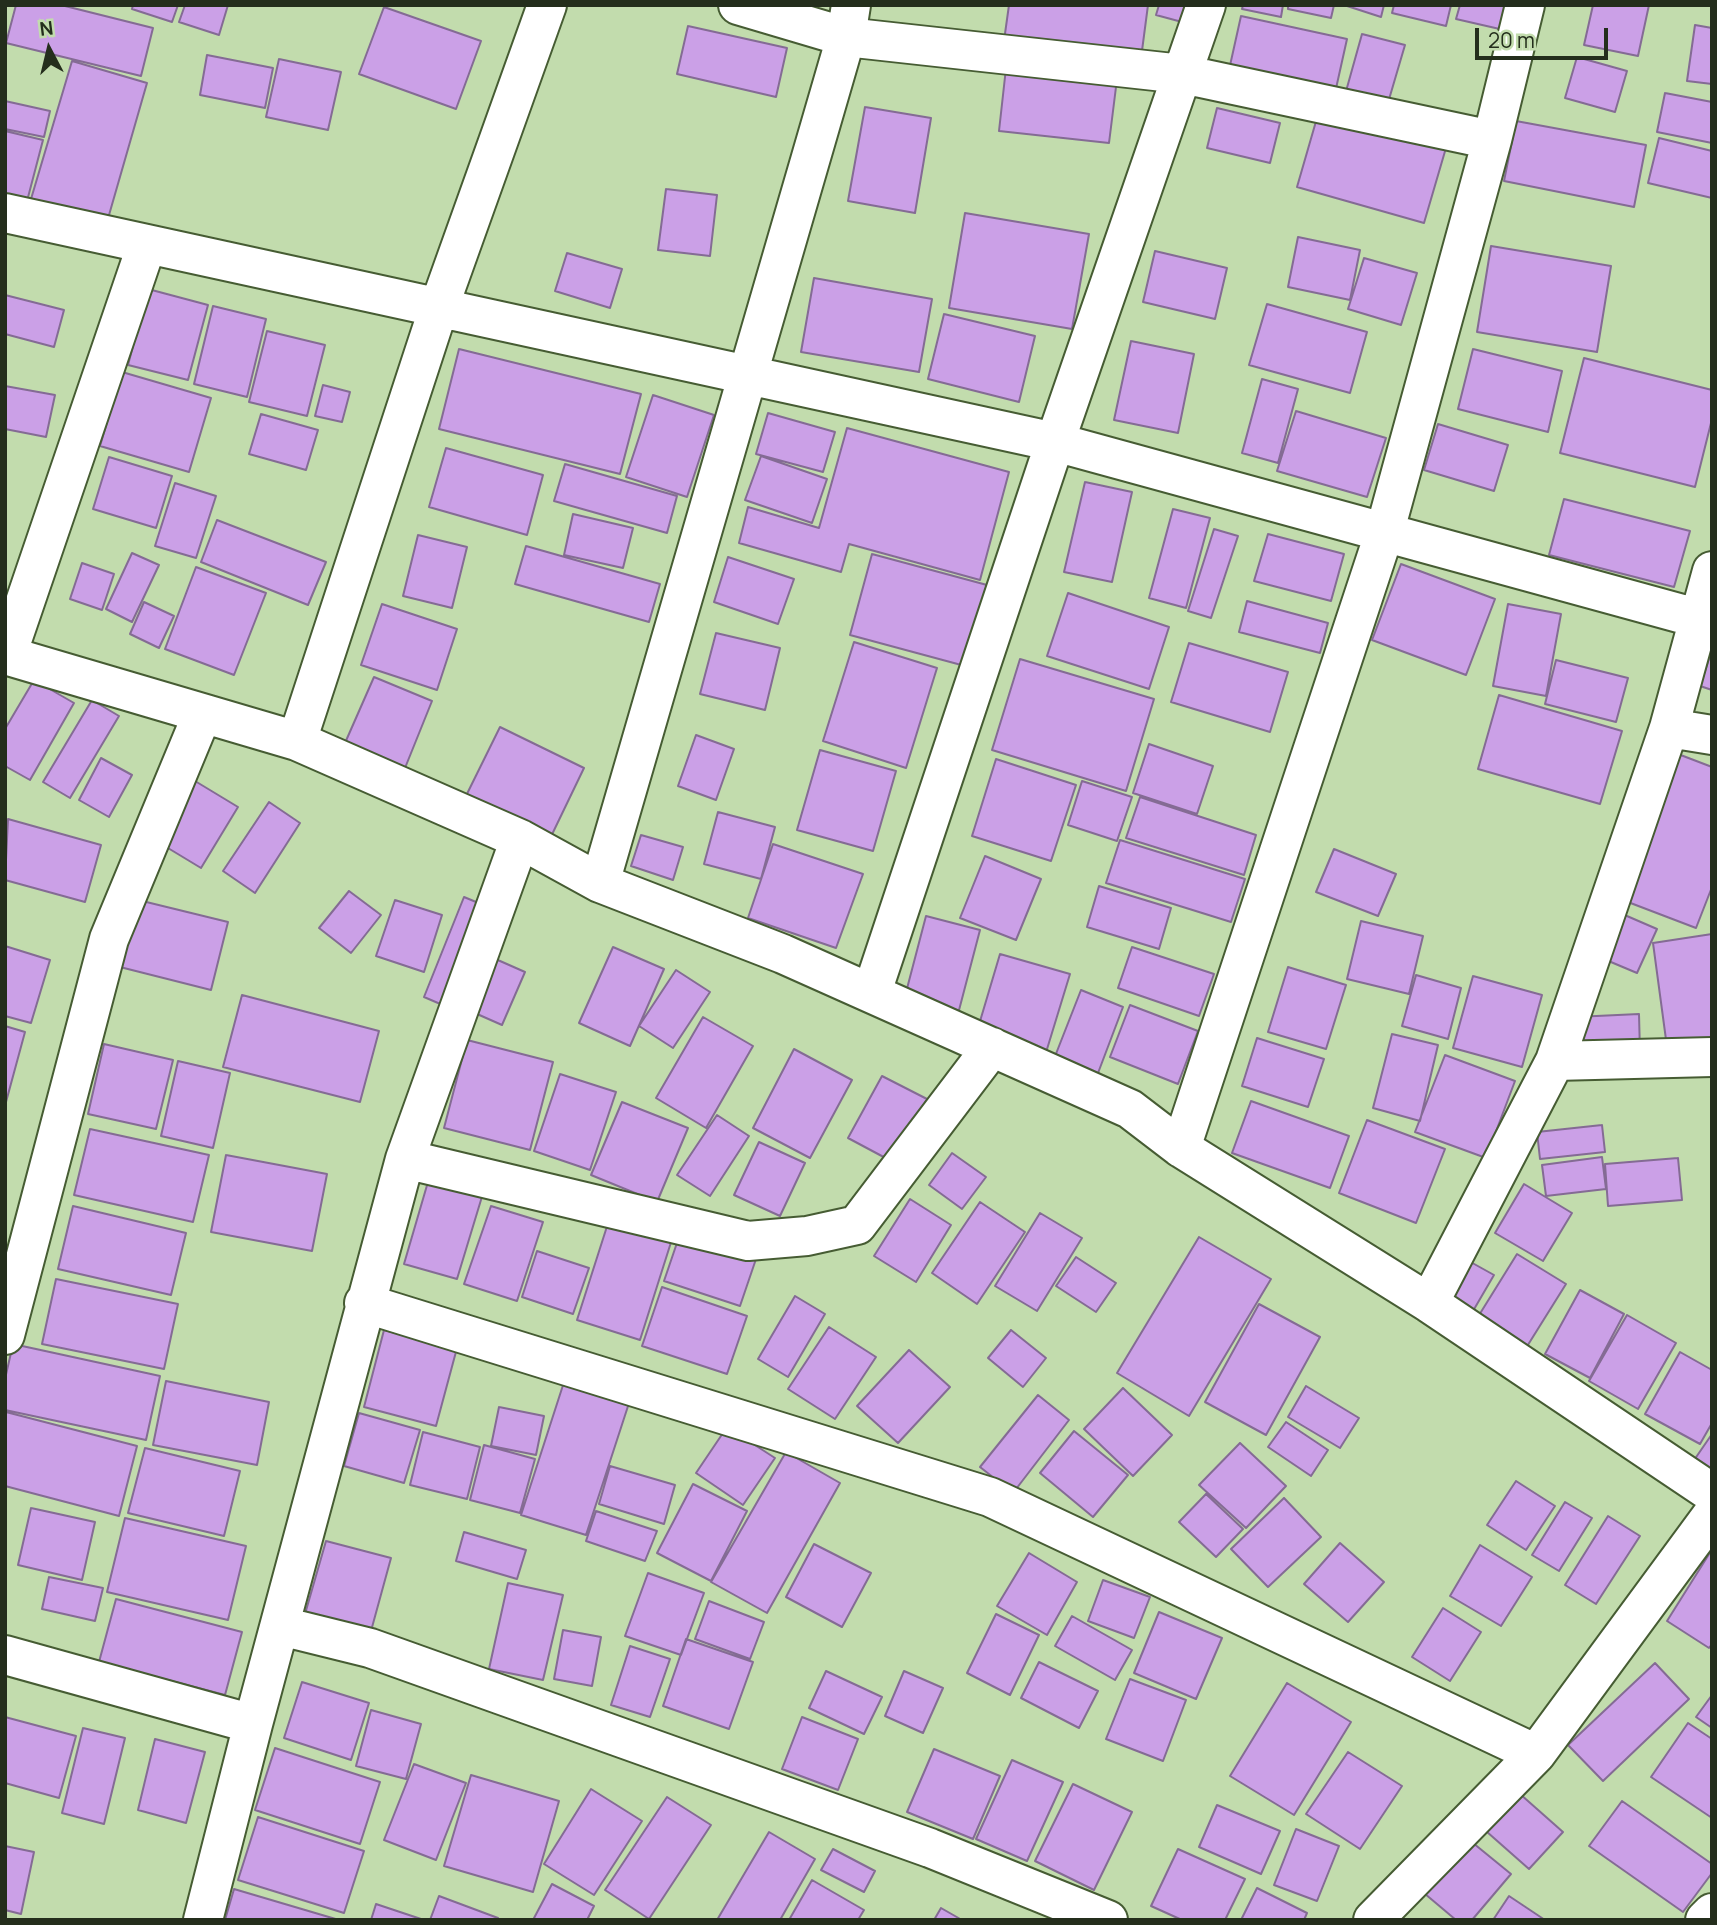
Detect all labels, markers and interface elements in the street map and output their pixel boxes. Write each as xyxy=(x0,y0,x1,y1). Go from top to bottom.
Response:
north arrow xyxy=(14,14,84,84)
text: N xyxy=(38,14,55,42)
scale bar xyxy=(1479,14,1612,58)
text: 20 m xyxy=(1488,26,1535,54)

